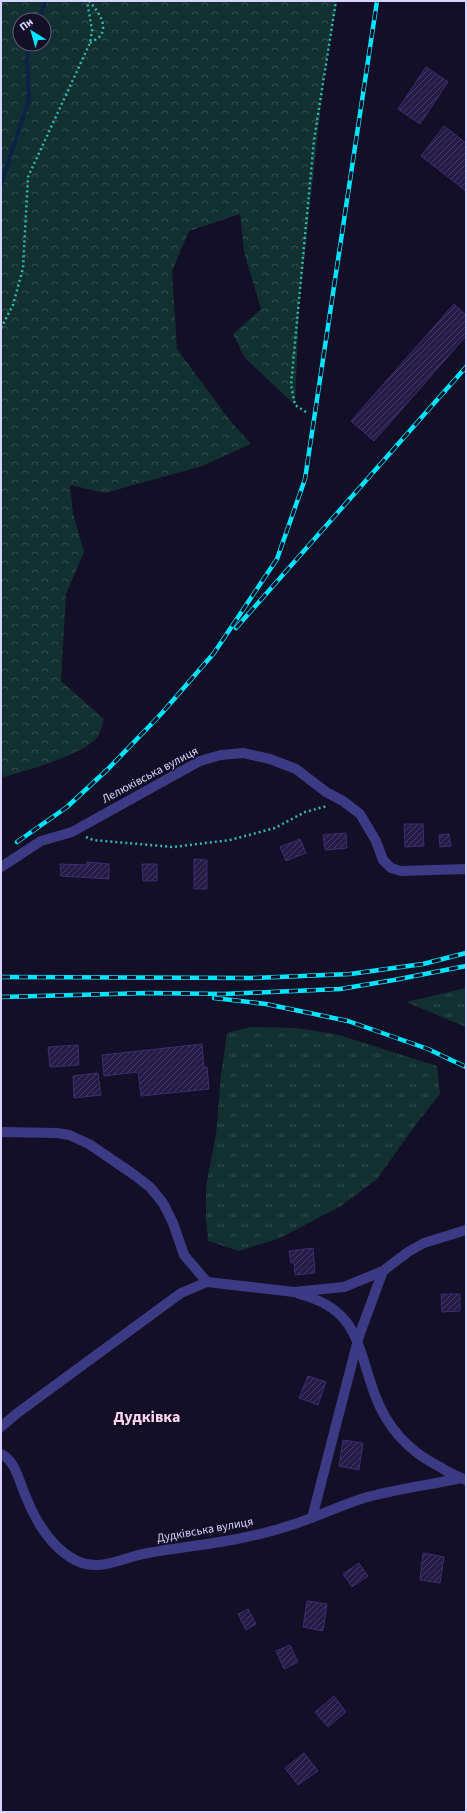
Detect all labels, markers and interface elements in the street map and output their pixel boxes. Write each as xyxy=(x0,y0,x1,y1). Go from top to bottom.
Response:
north arrow xyxy=(12,12,52,52)
text: Пн xyxy=(16,14,36,35)
street label: Лелюківська вулиця xyxy=(99,742,201,808)
district label: Дудківка xyxy=(114,1406,180,1428)
street label: Дудківська вулиця xyxy=(155,1513,255,1547)

